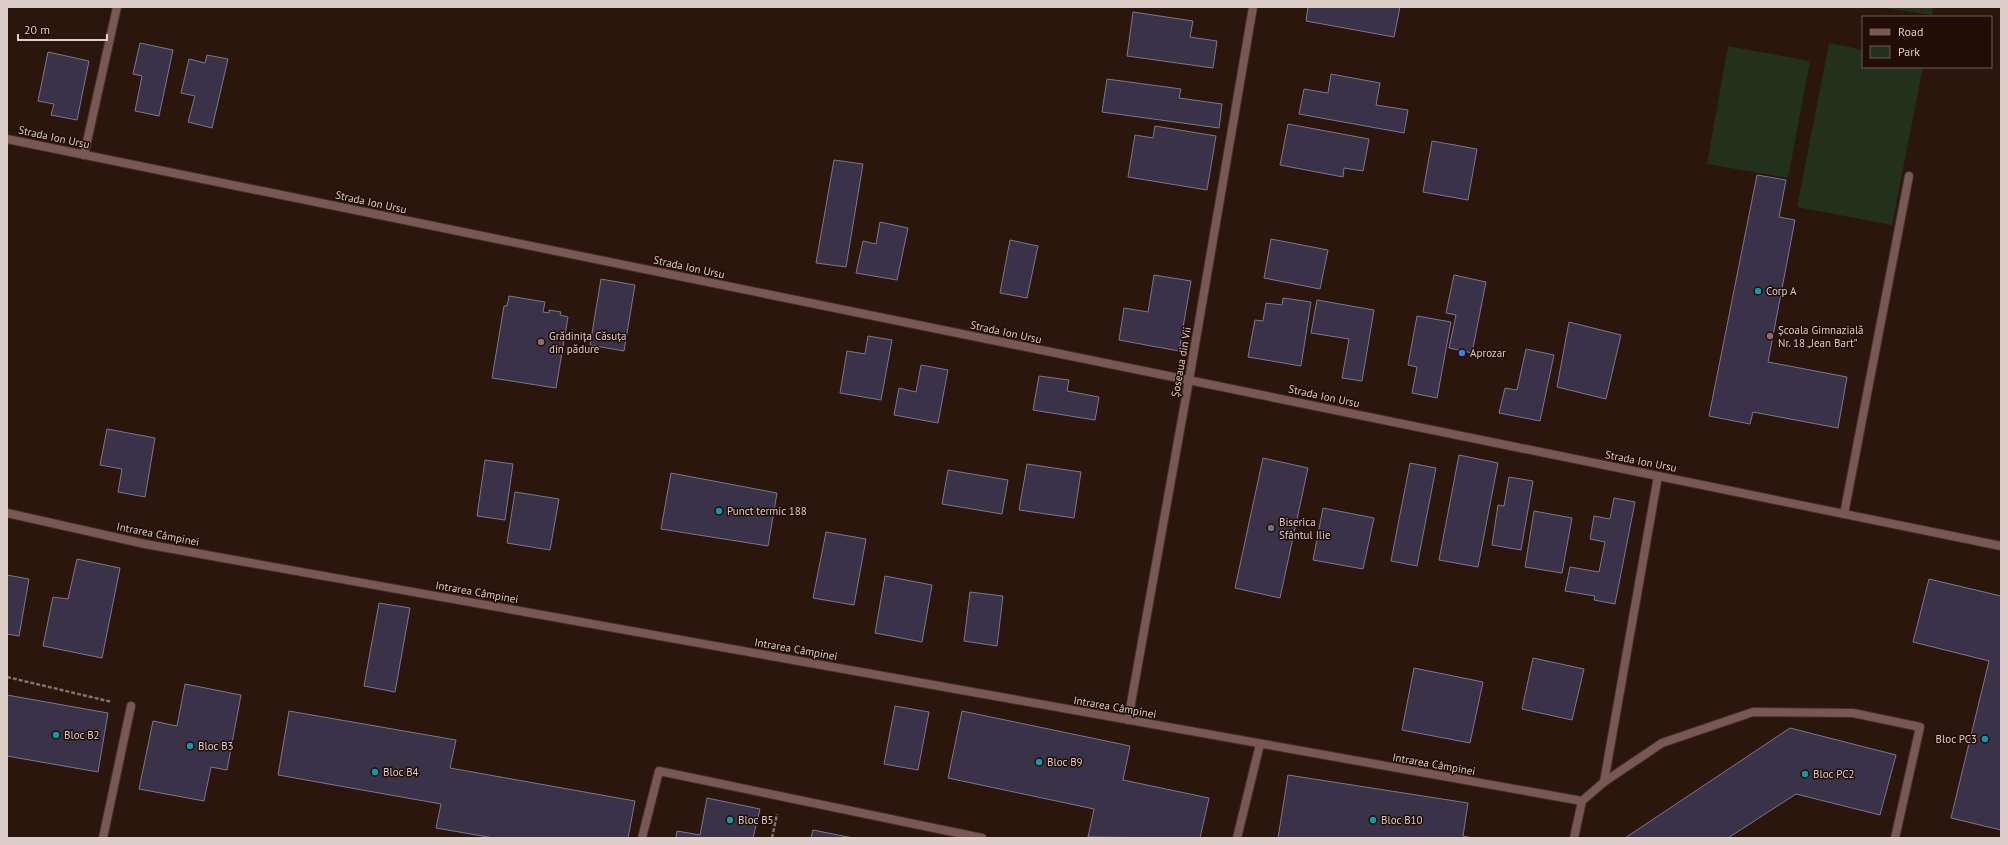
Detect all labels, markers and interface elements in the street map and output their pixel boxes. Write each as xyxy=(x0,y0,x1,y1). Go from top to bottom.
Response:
scale bar xyxy=(18,16,107,42)
legend xyxy=(1862,16,1992,68)
text: 20 m xyxy=(24,22,50,37)
text: Road xyxy=(1898,24,1923,39)
text: Park xyxy=(1898,44,1920,59)
street label: Strada Ion Ursu xyxy=(17,123,91,151)
street label: Strada Ion Ursu xyxy=(334,188,408,216)
street label: Strada Ion Ursu xyxy=(652,253,726,281)
place label: Corp A xyxy=(1766,284,1797,298)
marker: Corp A xyxy=(1753,286,1763,296)
street label: Strada Ion Ursu xyxy=(969,318,1043,346)
place label: Școala Gimnazială Nr. 18 „Jean Bart” xyxy=(1778,323,1864,350)
street label: Șoseaua din Vii xyxy=(1168,326,1194,398)
place label: Grădinița Căsuța din pădure xyxy=(549,329,626,356)
marker: Școala Gimnazială Nr. 18 „Jean Bart” xyxy=(1765,331,1775,341)
marker: Grădinița Căsuța din pădure xyxy=(536,337,546,347)
place label: Aprozar xyxy=(1470,346,1506,360)
marker: Aprozar xyxy=(1457,348,1467,358)
street label: Strada Ion Ursu xyxy=(1287,382,1361,410)
street label: Strada Ion Ursu xyxy=(1604,447,1678,475)
place label: Punct termic 188 xyxy=(727,504,807,518)
marker: Punct termic 188 xyxy=(714,506,724,516)
place label: Biserica Sfântul Ilie xyxy=(1279,515,1331,542)
street label: Intrarea Câmpinei xyxy=(115,519,201,549)
marker: Biserica Sfântul Ilie xyxy=(1266,523,1276,533)
street label: Intrarea Câmpinei xyxy=(434,578,520,606)
street label: Intrarea Câmpinei xyxy=(753,635,839,663)
street label: Intrarea Câmpinei xyxy=(1072,693,1158,721)
place label: Bloc B2 xyxy=(64,728,100,742)
marker: Bloc B2 xyxy=(51,730,61,740)
place label: Bloc PC3 xyxy=(1936,732,1977,746)
marker: Bloc PC3 xyxy=(1980,734,1990,744)
place label: Bloc B3 xyxy=(198,739,234,753)
marker: Bloc B3 xyxy=(185,741,195,751)
street label: Intrarea Câmpinei xyxy=(1391,750,1477,778)
place label: Bloc B9 xyxy=(1047,755,1083,769)
marker: Bloc B9 xyxy=(1034,757,1044,767)
place label: Bloc B4 xyxy=(383,765,419,779)
marker: Bloc B4 xyxy=(370,767,380,777)
place label: Bloc PC2 xyxy=(1813,767,1854,781)
marker: Bloc PC2 xyxy=(1800,769,1810,779)
place label: Bloc B5 xyxy=(738,813,774,827)
place label: Bloc B10 xyxy=(1381,813,1423,827)
marker: Bloc B5 xyxy=(725,815,735,825)
marker: Bloc B10 xyxy=(1368,815,1378,825)

